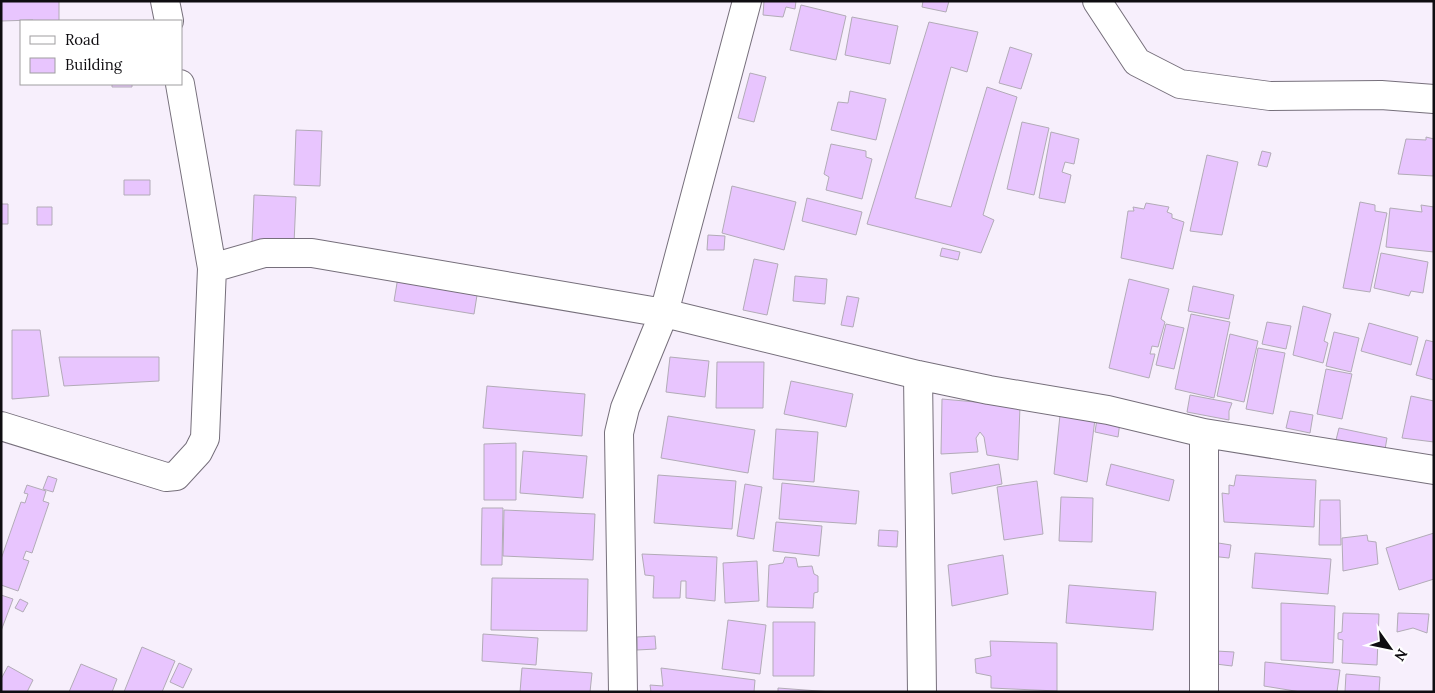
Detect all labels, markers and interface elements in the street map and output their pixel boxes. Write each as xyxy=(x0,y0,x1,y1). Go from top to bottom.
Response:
legend xyxy=(20,20,182,85)
text: Road xyxy=(65,30,100,49)
text: Building xyxy=(65,55,123,74)
north arrow xyxy=(1365,623,1415,673)
text: N xyxy=(1390,646,1411,665)

